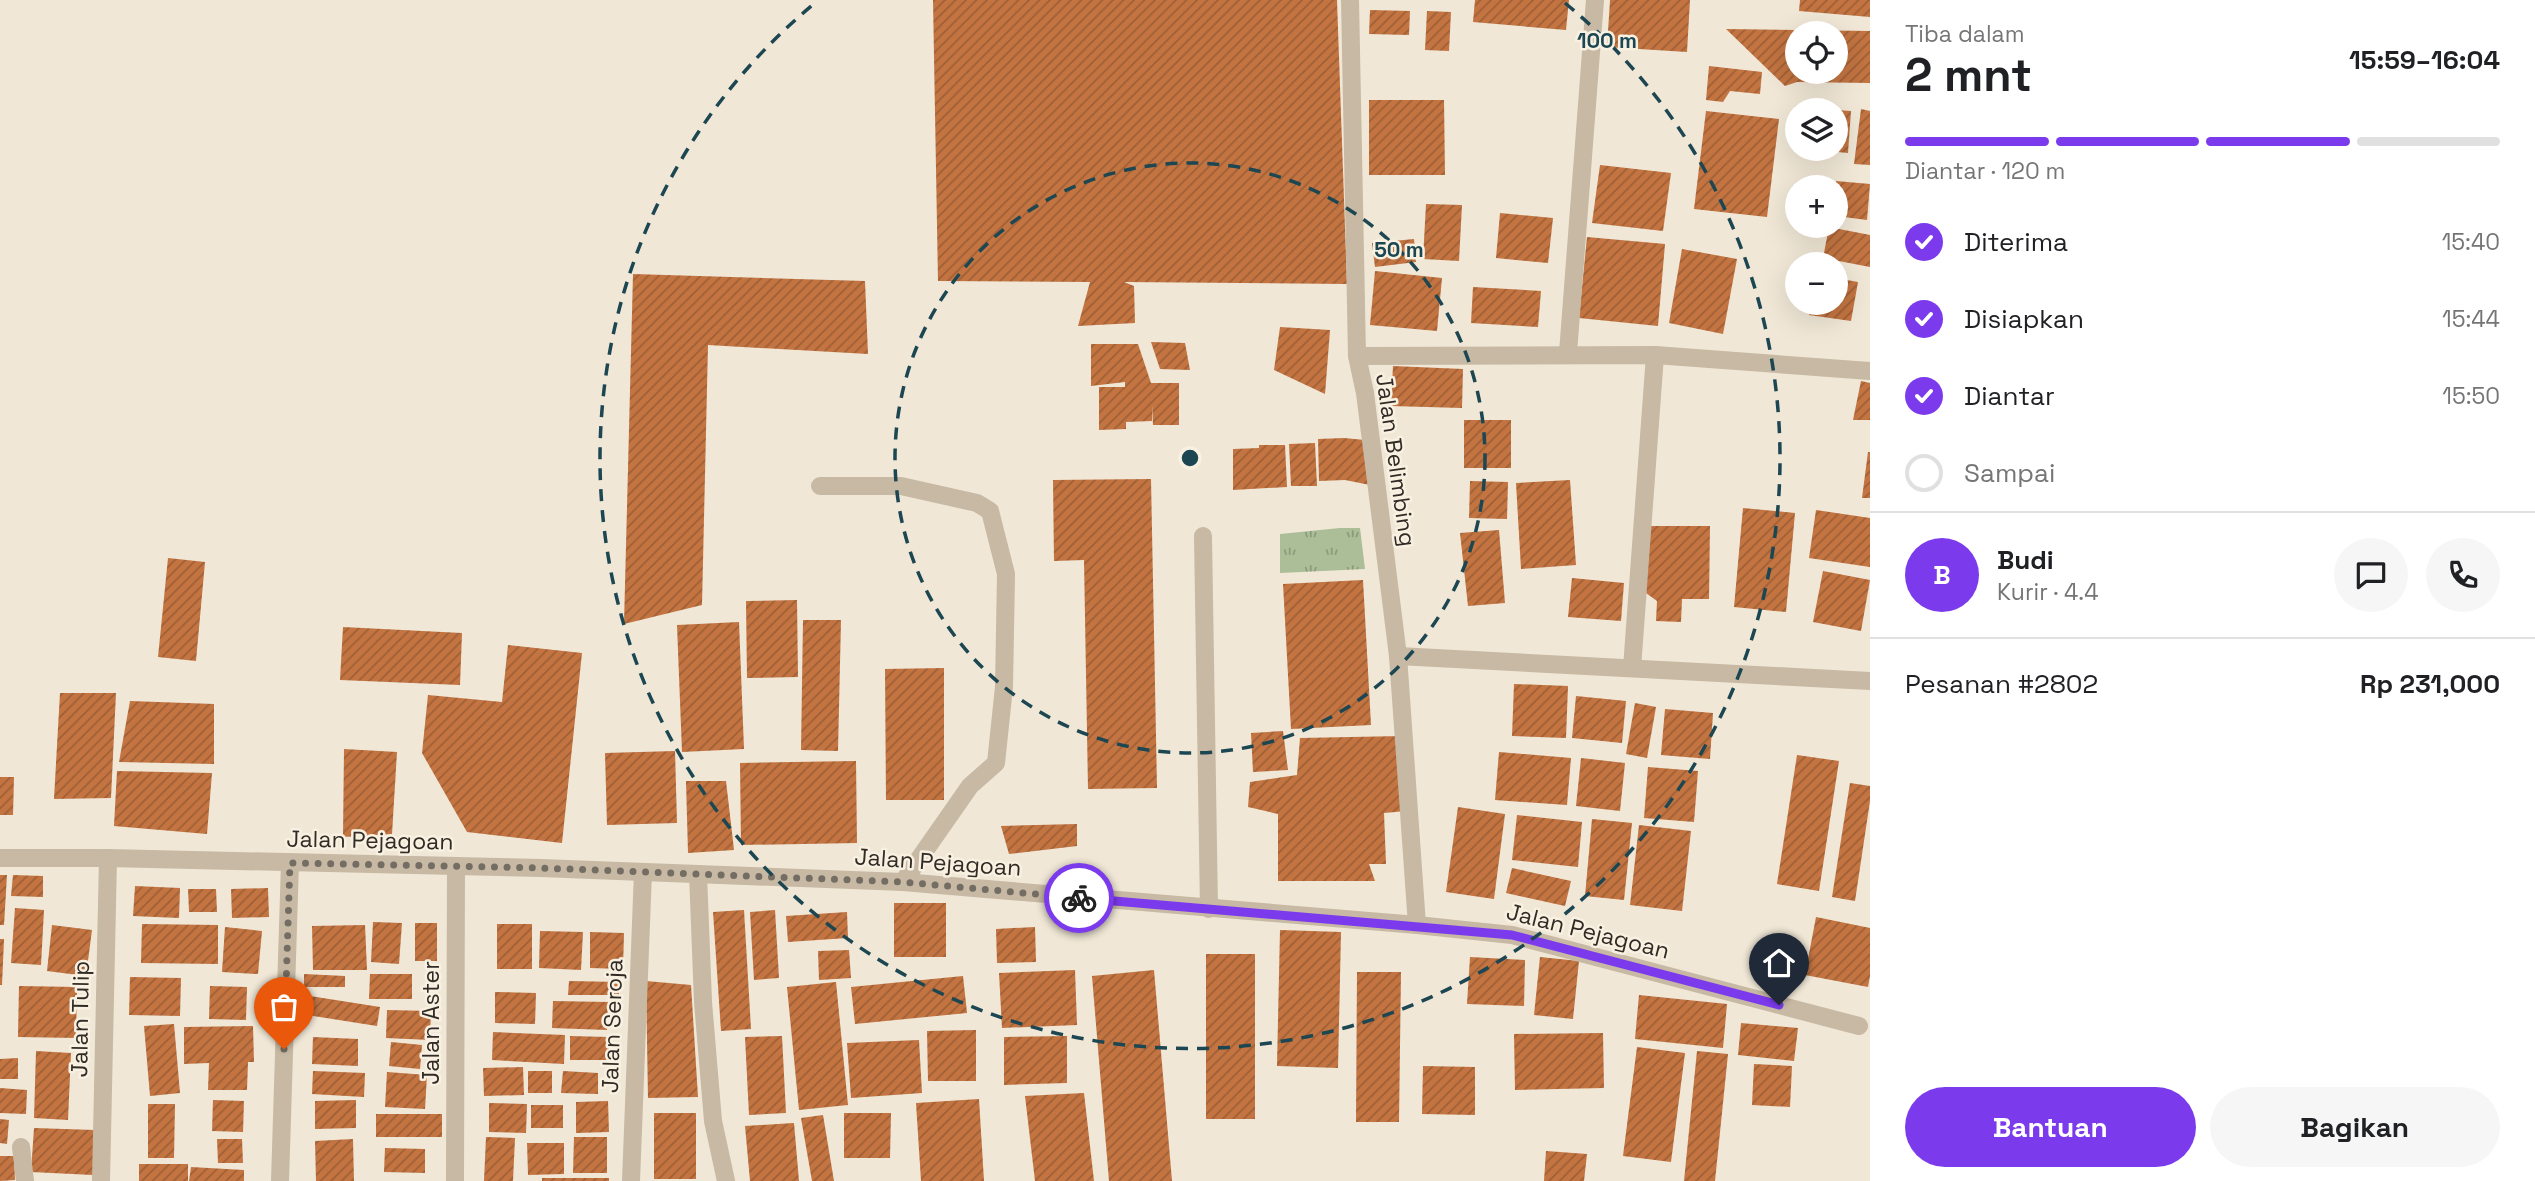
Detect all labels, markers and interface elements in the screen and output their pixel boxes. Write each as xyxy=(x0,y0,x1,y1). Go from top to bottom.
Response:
text: Tiba dalam xyxy=(1905,19,2025,49)
map controls xyxy=(1785,21,1848,315)
button: locate xyxy=(1785,21,1848,84)
text: 100 m xyxy=(1577,27,1637,54)
text: 15:59–16:04 xyxy=(2349,43,2500,77)
text: 2 mnt xyxy=(1905,46,2032,104)
button: layers xyxy=(1785,98,1848,161)
text: Diantar · 120 m xyxy=(1905,156,2065,186)
button: + xyxy=(1785,175,1848,238)
icon: check xyxy=(1905,223,1943,261)
text: Diterima xyxy=(1964,225,2068,259)
text: 15:40 xyxy=(2442,227,2500,257)
text: 50 m xyxy=(1374,236,1424,263)
button: − xyxy=(1785,252,1848,315)
icon: check xyxy=(1905,300,1943,338)
text: Disiapkan xyxy=(1964,302,2084,336)
text: 15:44 xyxy=(2442,304,2500,334)
street label: Jalan Belimbing xyxy=(1369,372,1423,548)
icon: check xyxy=(1905,377,1943,415)
text: Diantar xyxy=(1964,379,2055,413)
text: 15:50 xyxy=(2442,381,2500,411)
centre of rings xyxy=(1178,446,1202,470)
text: Sampai xyxy=(1964,456,2055,490)
button: chat xyxy=(2334,538,2408,612)
button: phone xyxy=(2426,538,2500,612)
text: Budi xyxy=(1997,543,2054,577)
text: B xyxy=(1933,558,1951,592)
text: Kurir · 4.4 xyxy=(1997,577,2099,607)
text: Pesanan #2802 xyxy=(1905,667,2098,701)
text: Rp 231,000 xyxy=(2360,667,2500,701)
street label: Jalan Pejagoan xyxy=(286,824,454,856)
street label: Jalan Pejagoan xyxy=(854,841,1022,883)
courier xyxy=(1044,863,1114,933)
icon: bike xyxy=(1060,879,1098,917)
street label: Jalan Pejagoan xyxy=(1503,896,1673,966)
pin xyxy=(1749,933,1809,1005)
icon: home xyxy=(1760,944,1798,982)
street label: Jalan Seroja xyxy=(595,958,629,1094)
street label: Jalan Tulip xyxy=(64,960,96,1078)
street label: Jalan Aster xyxy=(416,961,446,1085)
pin xyxy=(254,977,314,1049)
icon: bag xyxy=(265,988,303,1026)
button: Bantuan xyxy=(1905,1087,2196,1167)
button: Bagikan xyxy=(2210,1087,2500,1167)

